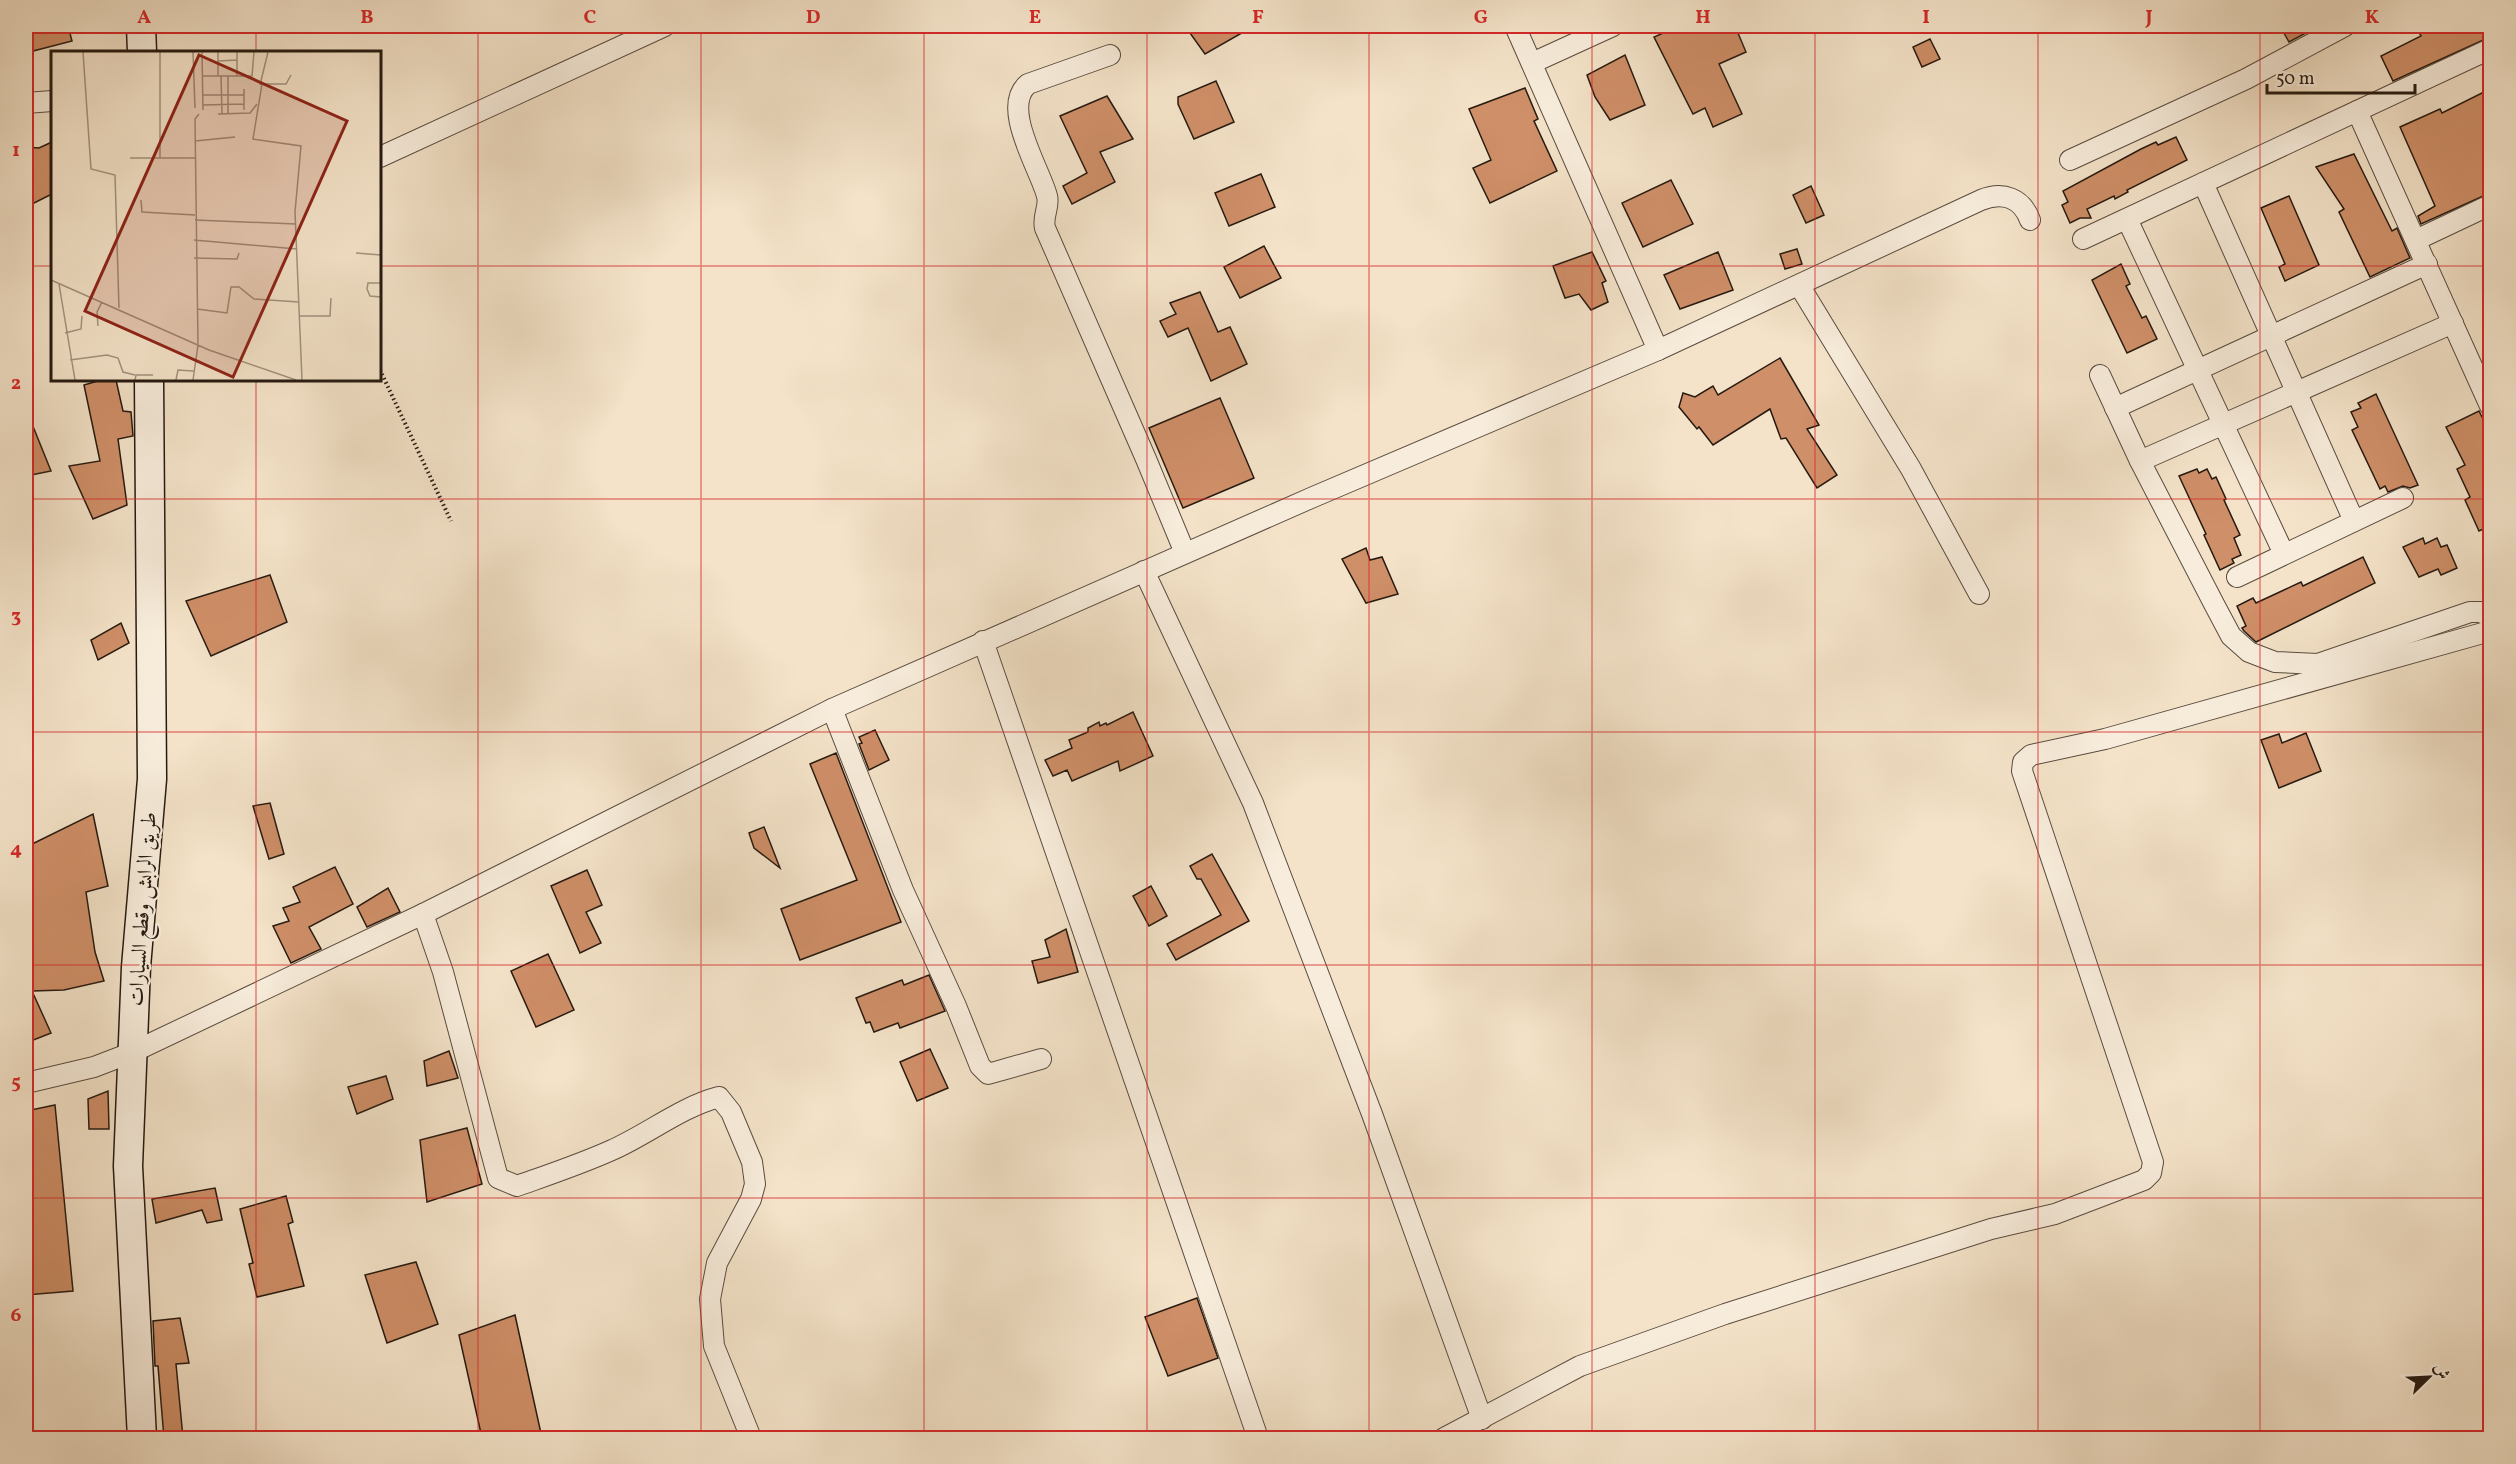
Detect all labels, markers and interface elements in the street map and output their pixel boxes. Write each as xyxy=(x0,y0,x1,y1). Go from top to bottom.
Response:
text: A xyxy=(137,4,151,32)
text: B xyxy=(360,4,374,32)
text: C xyxy=(584,4,597,32)
text: D xyxy=(806,4,820,32)
text: E xyxy=(1029,4,1041,32)
text: F xyxy=(1252,4,1264,32)
text: G xyxy=(1474,4,1488,32)
text: H xyxy=(1695,4,1711,32)
text: I xyxy=(1922,4,1930,32)
text: J xyxy=(2144,4,2153,32)
text: K xyxy=(2365,4,2380,32)
inset map xyxy=(51,51,381,381)
scale bar xyxy=(2267,57,2416,95)
text: 50 m xyxy=(2276,67,2315,92)
text: 1 xyxy=(12,137,20,165)
text: 2 xyxy=(11,370,21,398)
text: 3 xyxy=(11,603,21,631)
street label: طريق الرابش وقطع السيارات xyxy=(122,811,168,1007)
text: 4 xyxy=(10,836,22,864)
text: 5 xyxy=(11,1069,21,1097)
text: 6 xyxy=(11,1302,22,1330)
north arrow xyxy=(2399,1347,2459,1407)
text: ش xyxy=(2428,1360,2454,1383)

